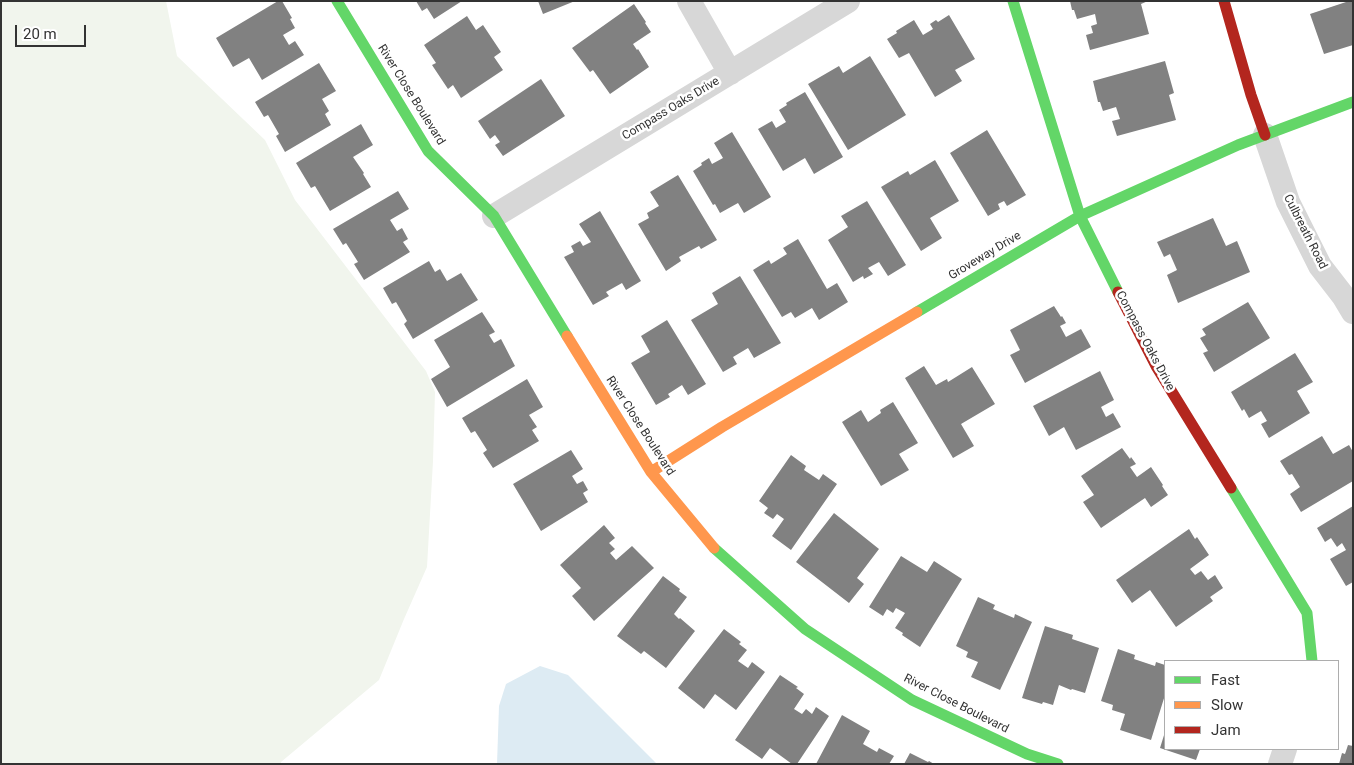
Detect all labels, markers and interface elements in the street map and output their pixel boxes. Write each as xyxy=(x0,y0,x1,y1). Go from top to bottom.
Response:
scale bar xyxy=(18,15,89,47)
text: 20 m xyxy=(23,25,57,43)
street label: River Close Boulevard xyxy=(374,42,448,148)
street label: Compass Oaks Drive xyxy=(620,74,722,144)
street label: Culbreath Road xyxy=(1280,192,1330,272)
street label: Groveway Drive xyxy=(946,229,1024,283)
street label: Compass Oaks Drive xyxy=(1113,289,1177,393)
street label: River Close Boulevard xyxy=(602,374,678,478)
legend xyxy=(1164,660,1339,750)
street label: River Close Boulevard xyxy=(901,671,1011,737)
text: Fast xyxy=(1211,671,1240,689)
text: Slow xyxy=(1211,696,1243,714)
text: Jam xyxy=(1211,721,1241,739)

